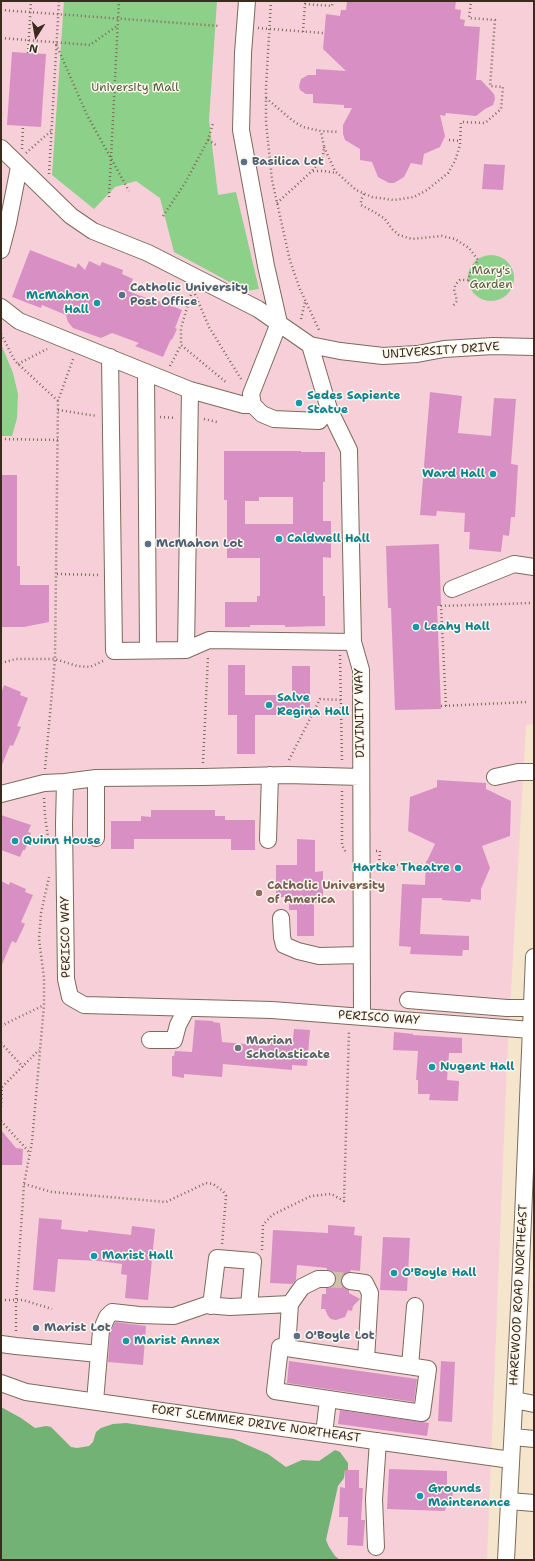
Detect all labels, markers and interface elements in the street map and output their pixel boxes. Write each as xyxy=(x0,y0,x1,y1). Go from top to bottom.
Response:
north arrow xyxy=(16,16,56,56)
text: N xyxy=(28,40,39,56)
park label: University Mall xyxy=(91,81,179,95)
place label: Basilica Lot xyxy=(252,155,324,169)
marker: Basilica Lot xyxy=(239,157,249,167)
park label: Mary's Garden xyxy=(469,264,513,292)
place label: Catholic University Post Office xyxy=(130,281,248,309)
place label: McMahon Hall xyxy=(26,289,89,317)
marker: Catholic University Post Office xyxy=(117,290,127,300)
marker: McMahon Hall xyxy=(92,298,102,308)
street label: UNIVERSITY DRIVE xyxy=(382,340,500,362)
place label: Sedes Sapiente Statue xyxy=(307,389,401,417)
marker: Sedes Sapiente Statue xyxy=(294,398,304,408)
place label: Ward Hall xyxy=(422,467,485,481)
marker: Ward Hall xyxy=(488,469,498,479)
place label: Caldwell Hall xyxy=(287,532,370,546)
marker: Caldwell Hall xyxy=(274,534,284,544)
place label: McMahon Lot xyxy=(156,537,243,551)
marker: McMahon Lot xyxy=(143,539,153,549)
place label: Leahy Hall xyxy=(424,620,490,634)
marker: Leahy Hall xyxy=(411,622,421,632)
street label: DIVINITY WAY xyxy=(352,668,368,758)
place label: Salve Regina Hall xyxy=(277,691,349,719)
marker: Salve Regina Hall xyxy=(264,700,274,710)
place label: Quinn House xyxy=(23,834,101,848)
marker: Quinn House xyxy=(10,836,20,846)
place label: Hartke Theatre xyxy=(353,861,450,875)
marker: Hartke Theatre xyxy=(453,863,463,873)
place label: Catholic University of America xyxy=(267,879,385,907)
marker: Catholic University of America xyxy=(254,888,264,898)
street label: PERISCO WAY xyxy=(58,896,74,978)
street label: PERISCO WAY xyxy=(338,1008,420,1028)
place label: Marian Scholasticate xyxy=(246,1034,330,1062)
marker: Marian Scholasticate xyxy=(233,1043,243,1053)
place label: Nugent Hall xyxy=(440,1060,515,1074)
marker: Nugent Hall xyxy=(427,1062,437,1072)
street label: HAREWOOD ROAD NORTHEAST xyxy=(507,1204,531,1386)
place label: Marist Hall xyxy=(102,1249,173,1263)
marker: Marist Hall xyxy=(89,1251,99,1261)
place label: O'Boyle Hall xyxy=(402,1266,477,1280)
marker: O'Boyle Hall xyxy=(389,1268,399,1278)
place label: Marist Lot xyxy=(44,1321,111,1335)
marker: Marist Lot xyxy=(31,1323,41,1333)
place label: O'Boyle Lot xyxy=(305,1329,375,1343)
marker: O'Boyle Lot xyxy=(292,1331,302,1341)
place label: Marist Annex xyxy=(134,1334,220,1348)
marker: Marist Annex xyxy=(121,1336,131,1346)
street label: FORT SLEMMER DRIVE NORTHEAST xyxy=(150,1402,362,1446)
place label: Grounds Maintenance xyxy=(428,1482,510,1510)
marker: Grounds Maintenance xyxy=(415,1491,425,1501)

